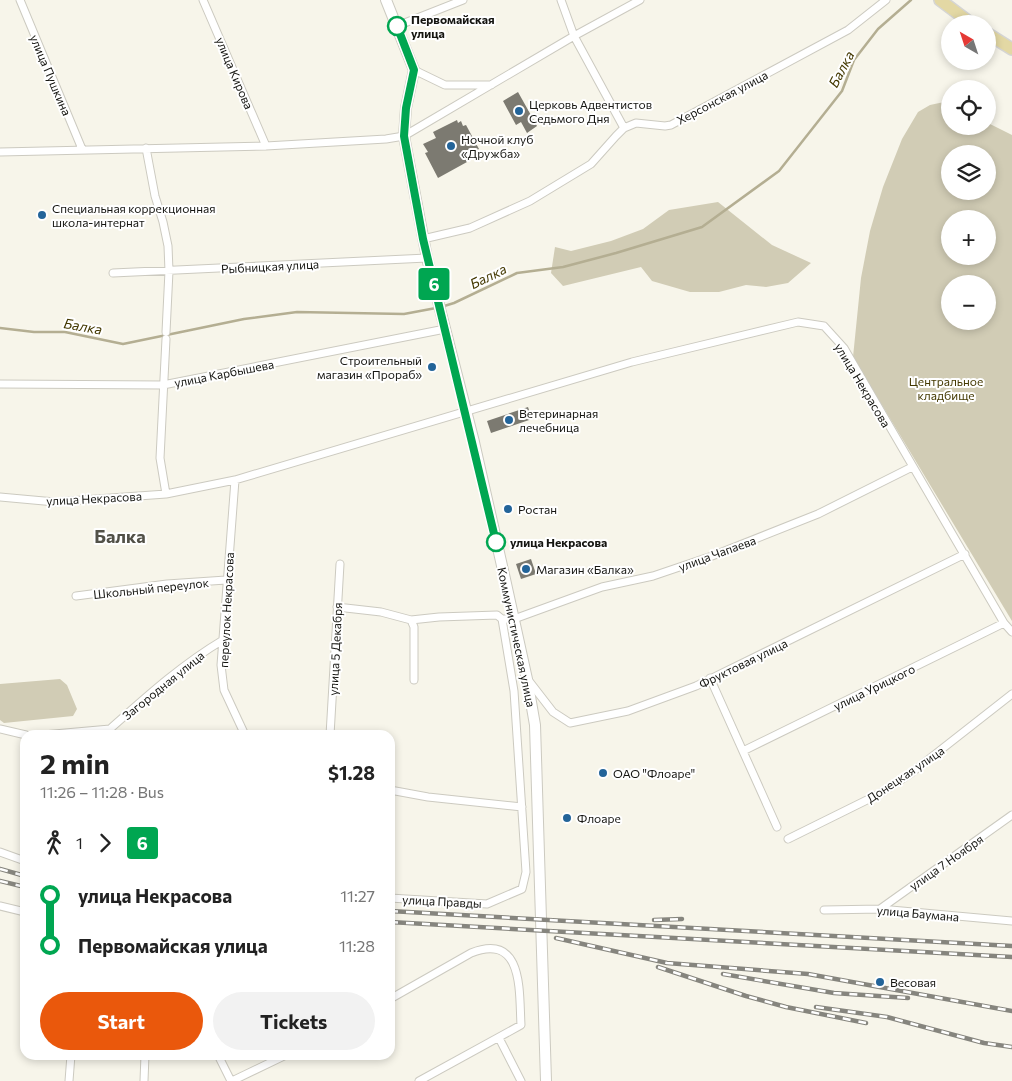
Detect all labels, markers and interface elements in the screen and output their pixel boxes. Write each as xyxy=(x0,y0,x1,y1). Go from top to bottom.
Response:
place label: Первомайская улица xyxy=(411,12,495,40)
north arrow xyxy=(941,15,996,70)
map controls xyxy=(941,15,996,330)
marker: Первомайская улица xyxy=(387,16,407,36)
street label: улица Пушкина xyxy=(28,32,74,118)
street label: улица Кирова xyxy=(214,35,256,111)
water label: Балка xyxy=(824,48,858,90)
street label: Херсонская улица xyxy=(674,67,770,127)
button: locate xyxy=(941,80,996,135)
place label: Церковь Адвентистов Седьмого Дня xyxy=(529,97,652,125)
marker: Церковь Адвентистов Седьмого Дня xyxy=(513,105,525,117)
place label: Ночной клуб «Дружба» xyxy=(461,132,534,160)
marker: Ночной клуб «Дружба» xyxy=(445,140,457,152)
button: layers xyxy=(941,145,996,200)
place label: Специальная коррекционная школа-интернат xyxy=(52,201,216,229)
marker: Специальная коррекционная школа-интернат xyxy=(36,209,48,221)
button: + xyxy=(941,210,996,265)
street label: Рыбницкая улица xyxy=(221,256,319,276)
water label: Балка xyxy=(467,260,509,292)
line badge: 6 xyxy=(418,268,450,300)
text: 6 xyxy=(428,273,440,295)
button: − xyxy=(941,275,996,330)
water label: Балка xyxy=(62,314,104,338)
street label: улица Некрасова xyxy=(832,340,894,430)
place label: Строительный магазин «Прораб» xyxy=(317,353,422,381)
street label: улица Карбышева xyxy=(173,356,275,390)
marker: Строительный магазин «Прораб» xyxy=(426,361,438,373)
park label: Центральное кладбище xyxy=(909,374,983,402)
place label: Ветеринарная лечебница xyxy=(519,406,598,434)
marker: Ветеринарная лечебница xyxy=(503,414,515,426)
street label: улица Некрасова xyxy=(46,489,142,507)
place label: Ростан xyxy=(518,502,557,516)
marker: Ростан xyxy=(502,503,514,515)
district label: Балка xyxy=(94,525,146,547)
marker: улица Некрасова xyxy=(486,532,506,552)
street label: улица Чапаева xyxy=(676,532,758,574)
place label: улица Некрасова xyxy=(510,535,607,549)
street label: переулок Некрасова xyxy=(216,552,236,668)
place label: Магазин «Балка» xyxy=(536,562,634,576)
marker: Магазин «Балка» xyxy=(520,563,532,575)
street label: Коммунистическая улица xyxy=(495,566,539,708)
street label: Школьный переулок xyxy=(92,575,210,601)
street label: улица 5 Декабря xyxy=(326,602,344,696)
street label: Фруктовая улица xyxy=(697,636,789,690)
street label: Загородная улица xyxy=(119,648,207,722)
street label: улица Урицкого xyxy=(831,661,917,713)
street label: Донецкая улица xyxy=(863,743,947,805)
text: 2 min xyxy=(40,746,110,780)
text: $1.28 xyxy=(328,761,375,784)
place label: ОАО "Флоаре" xyxy=(613,766,695,780)
marker: ОАО "Флоаре" xyxy=(597,767,609,779)
text: 11:26 – 11:28 · Bus xyxy=(40,782,164,801)
place label: Флоаре xyxy=(577,811,621,825)
marker: Флоаре xyxy=(561,812,573,824)
icon: walk xyxy=(40,829,68,857)
icon: forward xyxy=(91,829,119,857)
street label: улица 7 Ноября xyxy=(906,831,986,893)
text: 6 xyxy=(137,832,148,854)
text: 1 xyxy=(76,833,83,852)
text: улица Некрасова xyxy=(78,884,232,907)
text: 11:27 xyxy=(340,886,375,905)
street label: улица Правды xyxy=(402,892,482,910)
street label: улица Баумана xyxy=(876,902,960,924)
text: Первомайская улица xyxy=(78,934,268,957)
text: 11:28 xyxy=(339,936,375,955)
place label: Весовая xyxy=(890,975,936,989)
marker: Весовая xyxy=(874,976,886,988)
button: Start xyxy=(40,992,203,1050)
button: Tickets xyxy=(213,992,375,1050)

